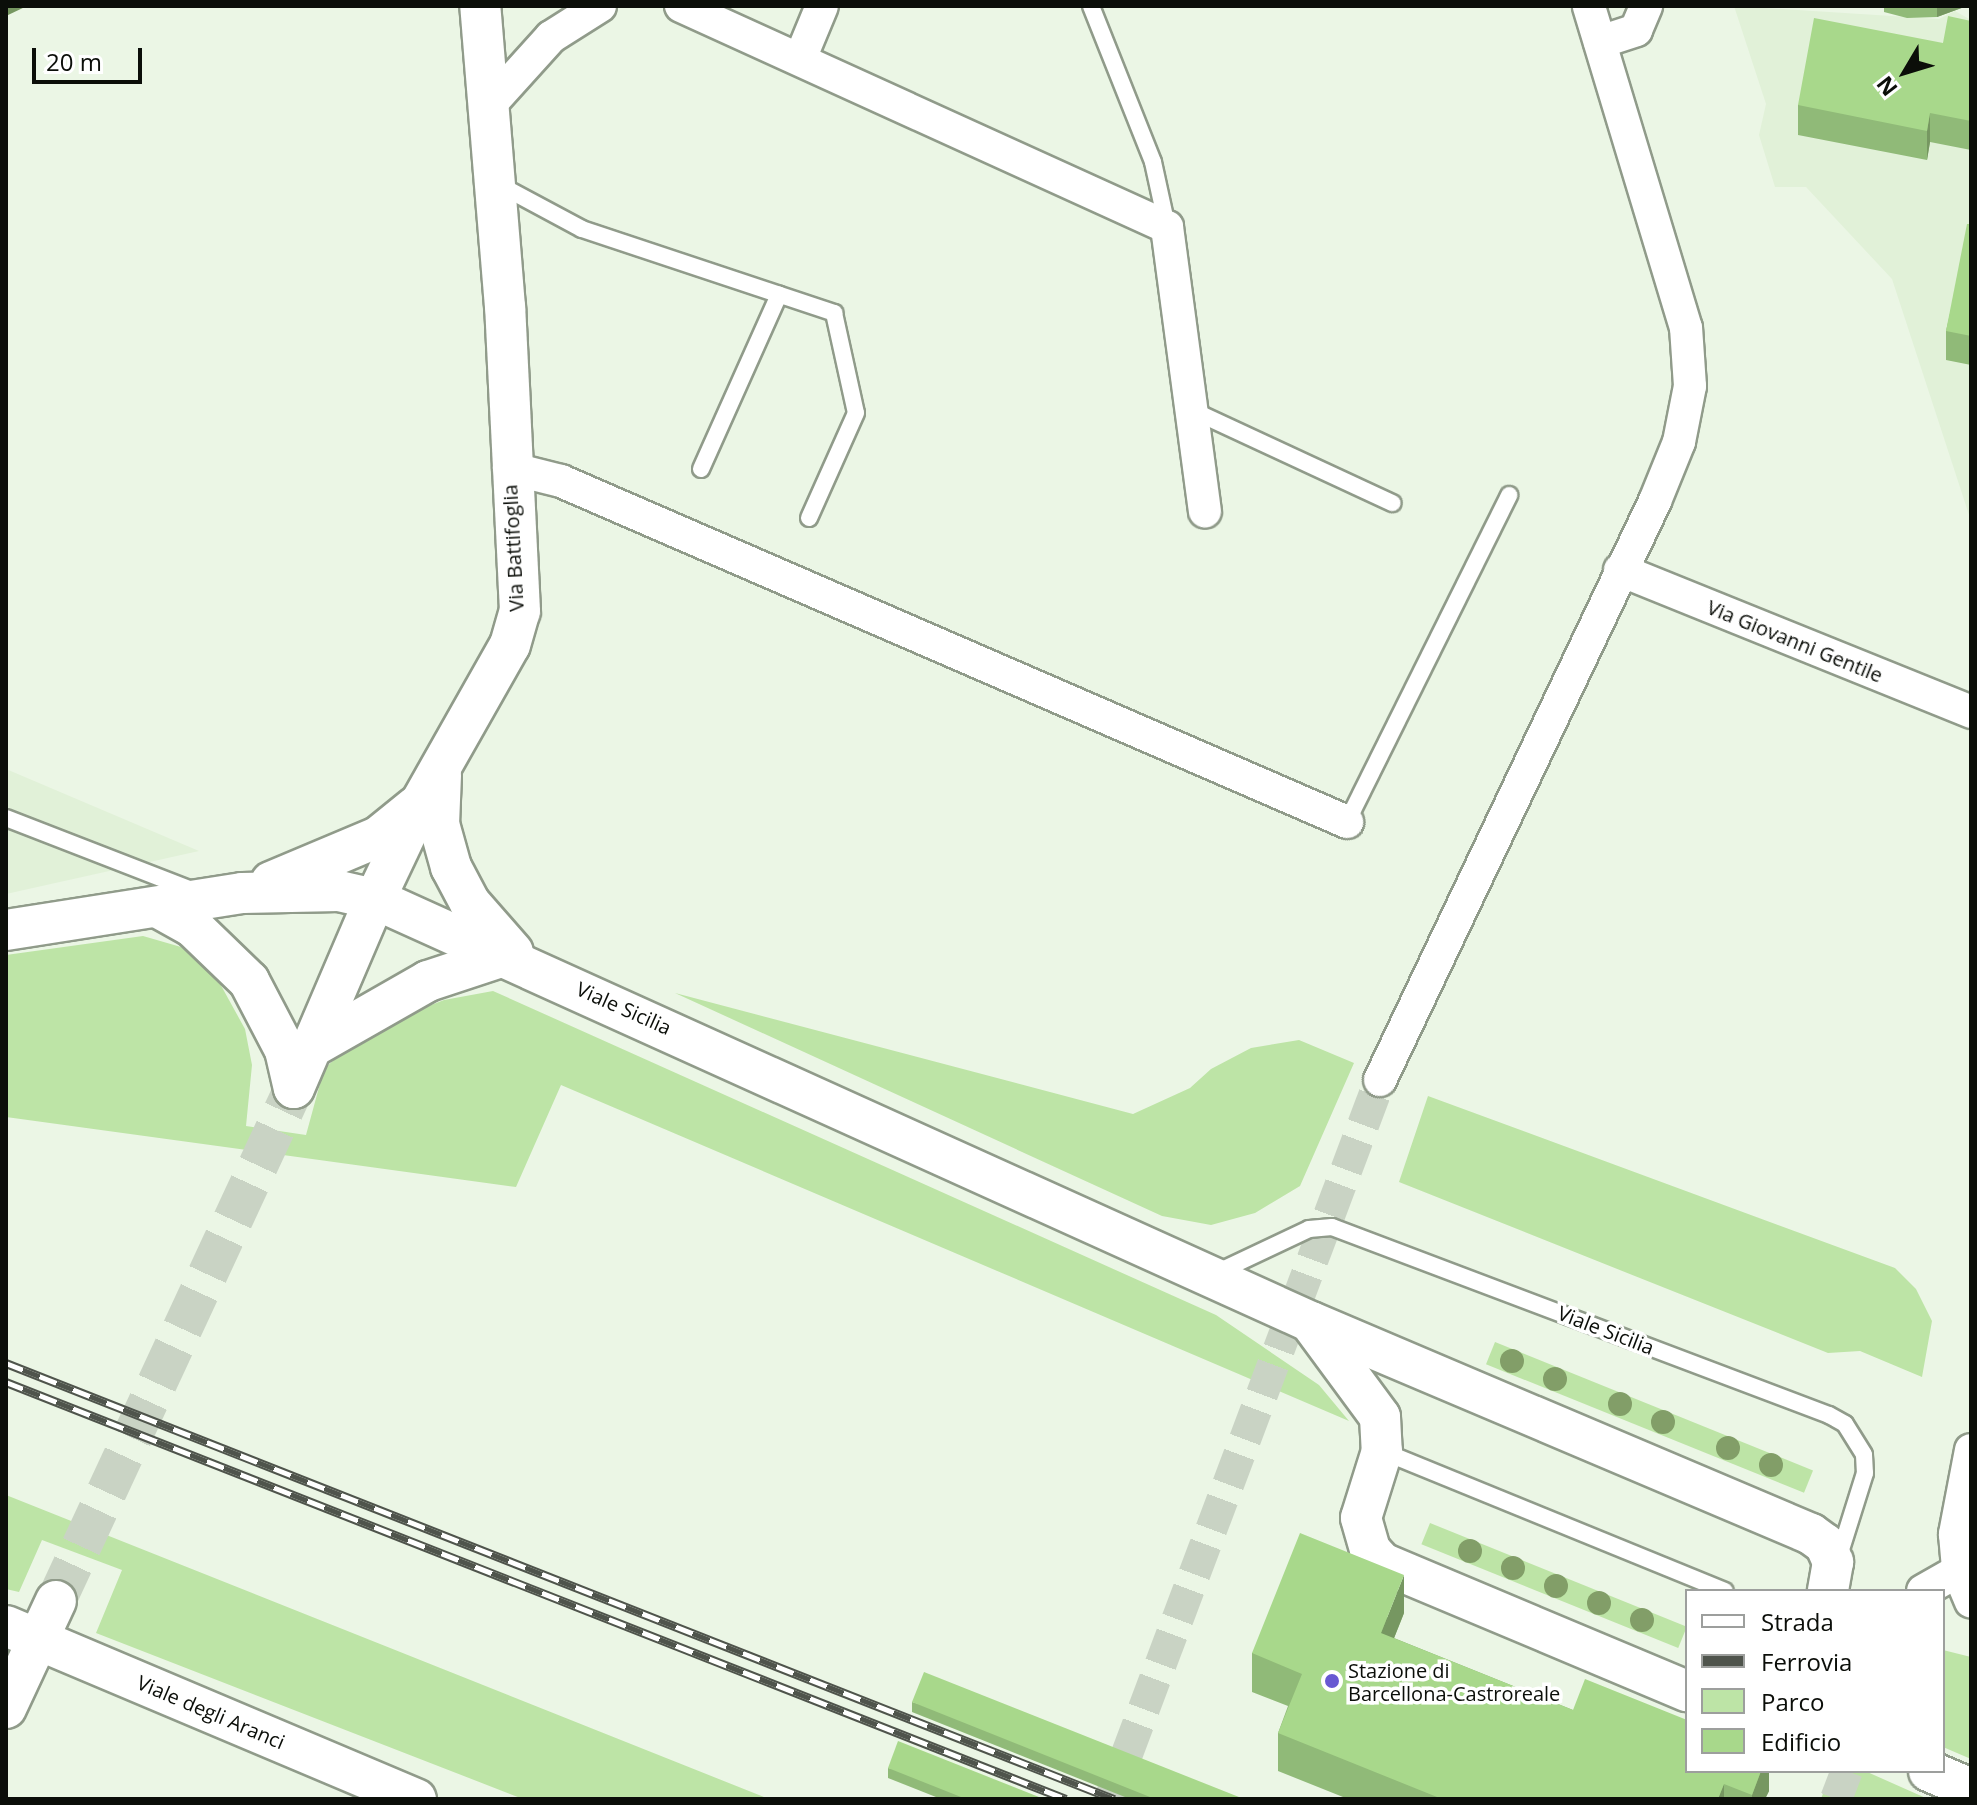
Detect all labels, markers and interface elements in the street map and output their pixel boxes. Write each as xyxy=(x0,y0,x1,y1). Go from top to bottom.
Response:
scale bar xyxy=(36,32,146,82)
north arrow xyxy=(1865,32,1945,112)
text: 20 m xyxy=(46,45,102,78)
text: N xyxy=(1869,70,1903,103)
street label: Via Battifoglia xyxy=(498,484,528,612)
street label: Via Giovanni Gentile xyxy=(1704,595,1886,687)
street label: Viale Sicilia xyxy=(573,976,675,1040)
street label: Viale Sicilia xyxy=(1554,1301,1658,1359)
legend xyxy=(1685,1589,1945,1773)
text: Strada xyxy=(1761,1605,1834,1638)
text: Ferrovia xyxy=(1761,1645,1852,1678)
place label: Stazione di Barcellona-Castroreale xyxy=(1348,1658,1560,1705)
street label: Viale degli Aranci xyxy=(134,1670,288,1754)
marker: Stazione di Barcellona-Castroreale xyxy=(1323,1672,1341,1690)
text: Parco xyxy=(1761,1685,1825,1718)
text: Edificio xyxy=(1761,1725,1841,1758)

